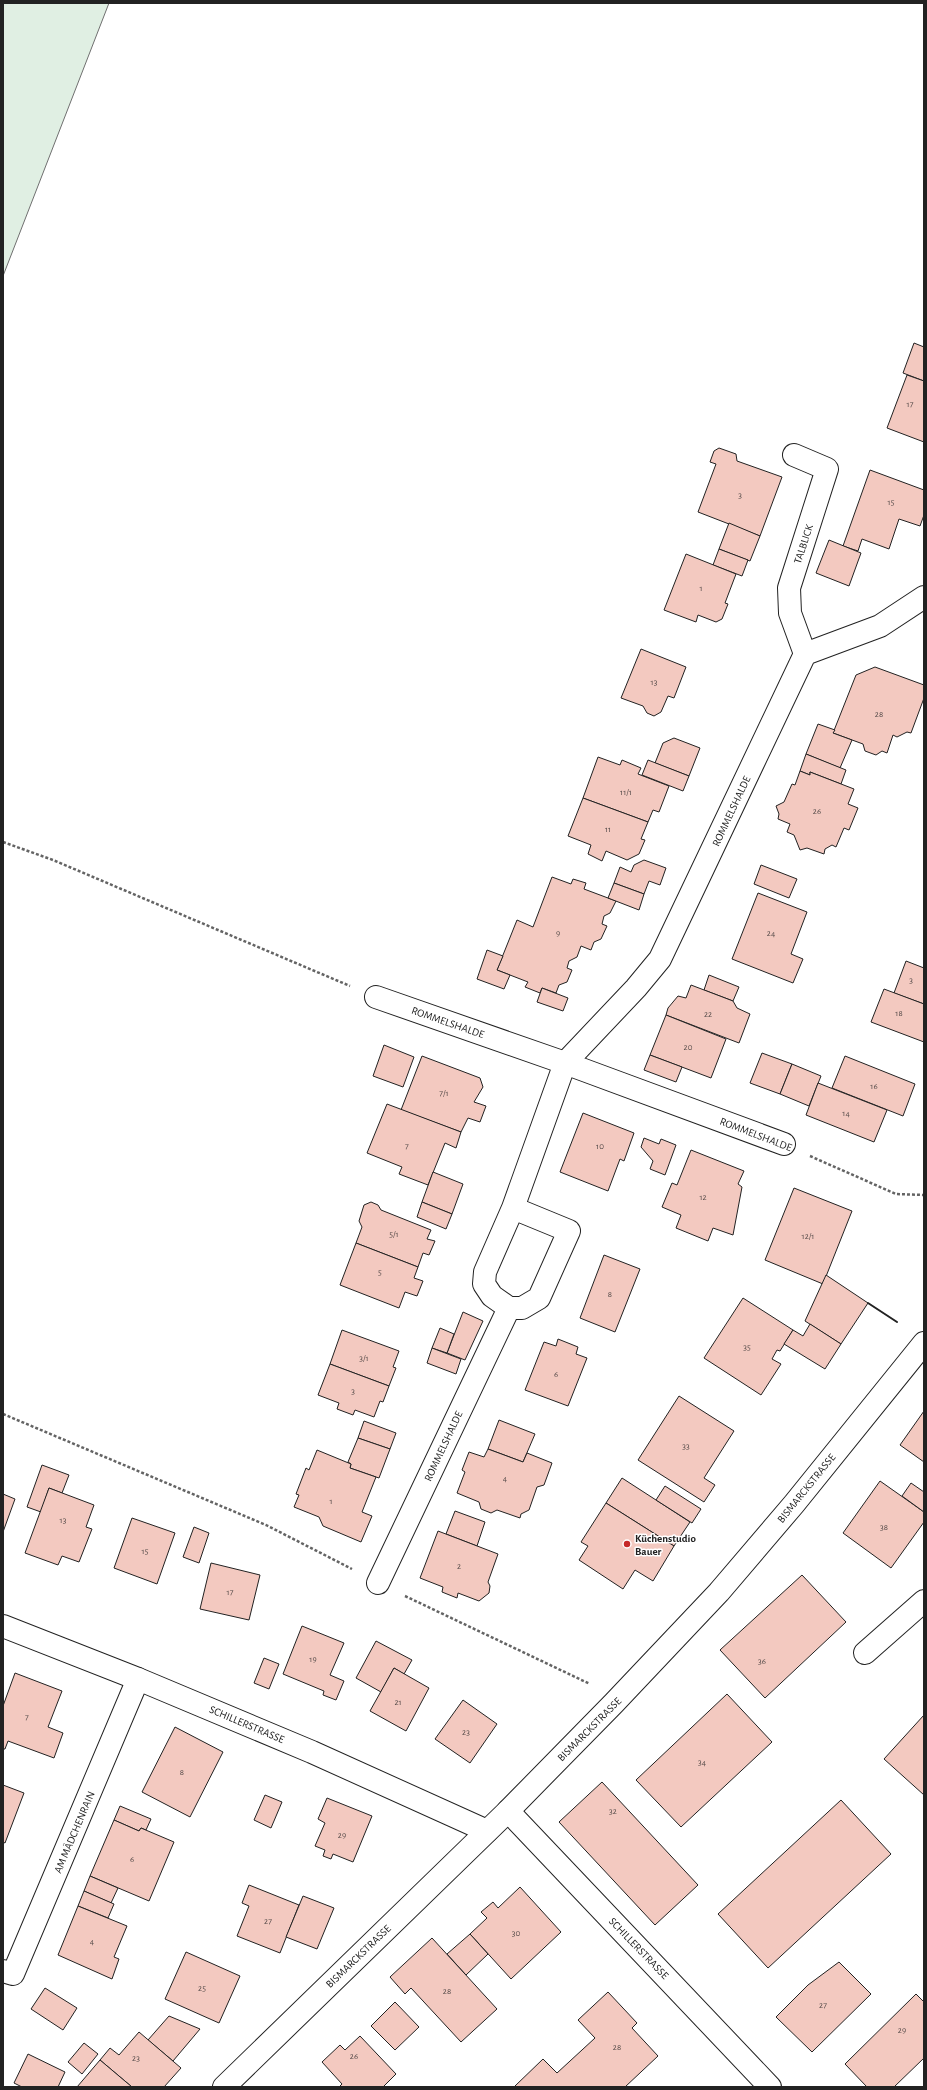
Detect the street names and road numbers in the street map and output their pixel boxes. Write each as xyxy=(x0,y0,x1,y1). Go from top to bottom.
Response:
street label: TALBLICK xyxy=(792,522,815,565)
street label: ROMMELSHALDE xyxy=(710,774,753,848)
street label: ROMMELSHALDE xyxy=(410,1005,486,1040)
street label: ROMMELSHALDE xyxy=(718,1116,794,1154)
street label: ROMMELSHALDE xyxy=(422,1409,465,1483)
street label: BISMARCKSTRASSE xyxy=(775,1451,838,1525)
street label: BISMARCKSTRASSE xyxy=(555,1695,624,1763)
street label: SCHILLERSTRASSE xyxy=(208,1704,287,1746)
street label: AM MÄDCHENRAIN xyxy=(52,1790,97,1875)
street label: SCHILLERSTRASSE xyxy=(607,1916,671,1982)
street label: BISMARCKSTRASSE xyxy=(324,1922,393,1990)

